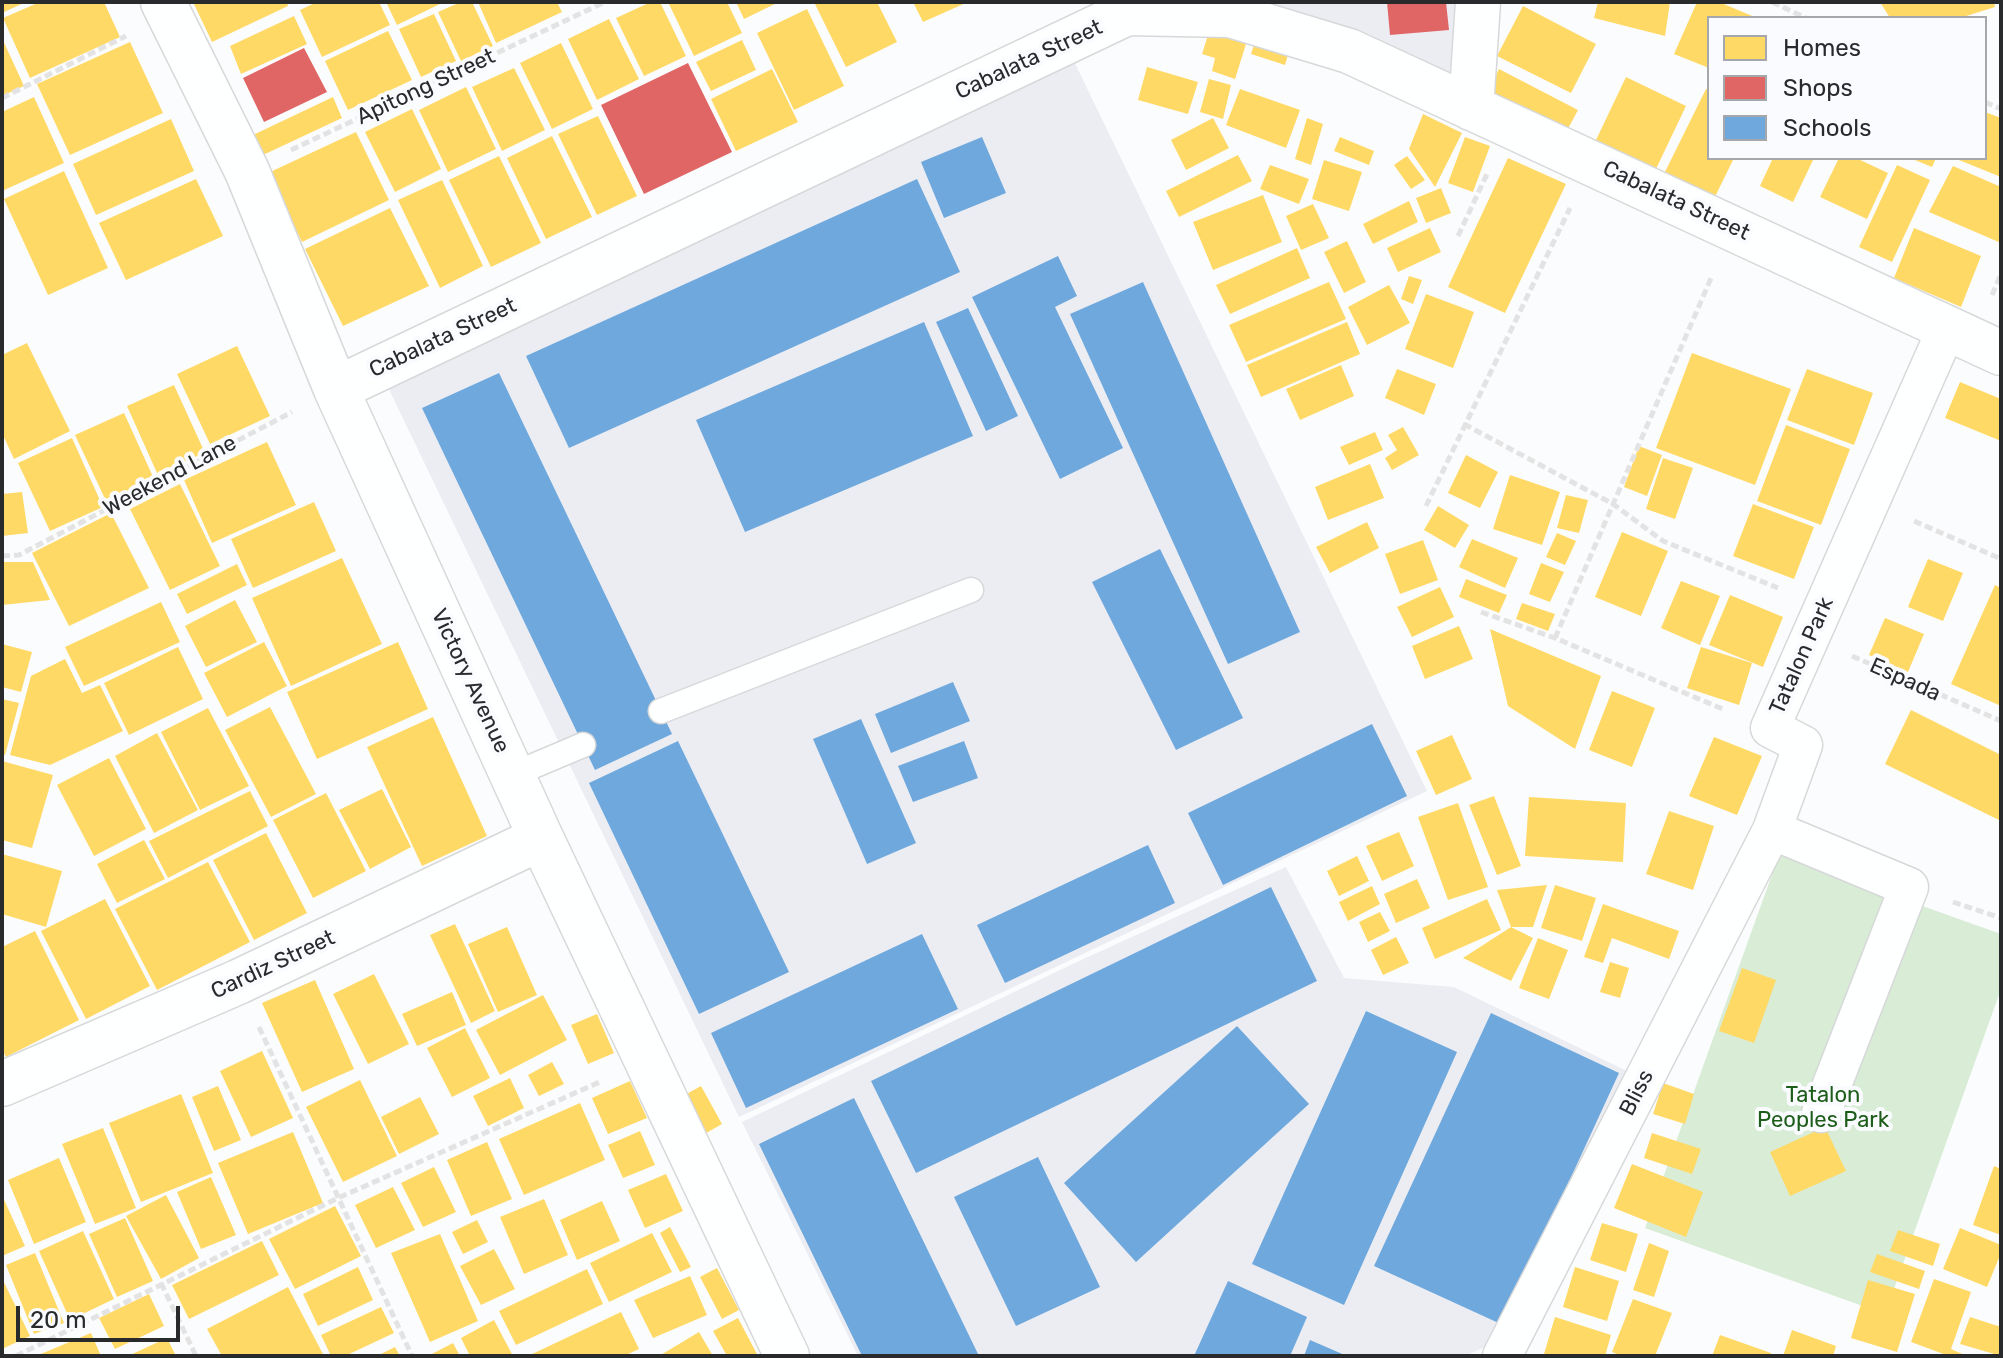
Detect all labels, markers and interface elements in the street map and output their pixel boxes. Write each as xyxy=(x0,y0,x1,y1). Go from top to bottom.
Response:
street label: Cabalata Street xyxy=(951,14,1107,106)
legend xyxy=(1707,16,1987,160)
text: Homes xyxy=(1783,34,1861,62)
street label: Apitong Street xyxy=(353,43,499,131)
text: Shops xyxy=(1783,74,1853,102)
text: Schools xyxy=(1783,114,1871,142)
street label: Cabalata Street xyxy=(1598,155,1754,247)
street label: Cabalata Street xyxy=(365,292,521,384)
street label: Weekend Lane xyxy=(99,430,241,522)
street label: Tatalon Park xyxy=(1764,593,1840,719)
street label: Victory Avenue xyxy=(425,605,515,757)
street label: Espada xyxy=(1865,653,1945,707)
street label: Cardiz Street xyxy=(207,925,339,1005)
street label: Bliss xyxy=(1614,1066,1660,1120)
park label: Tatalon Peoples Park xyxy=(1757,1083,1889,1134)
scale bar xyxy=(20,1290,184,1340)
text: 20 m xyxy=(30,1306,87,1334)

